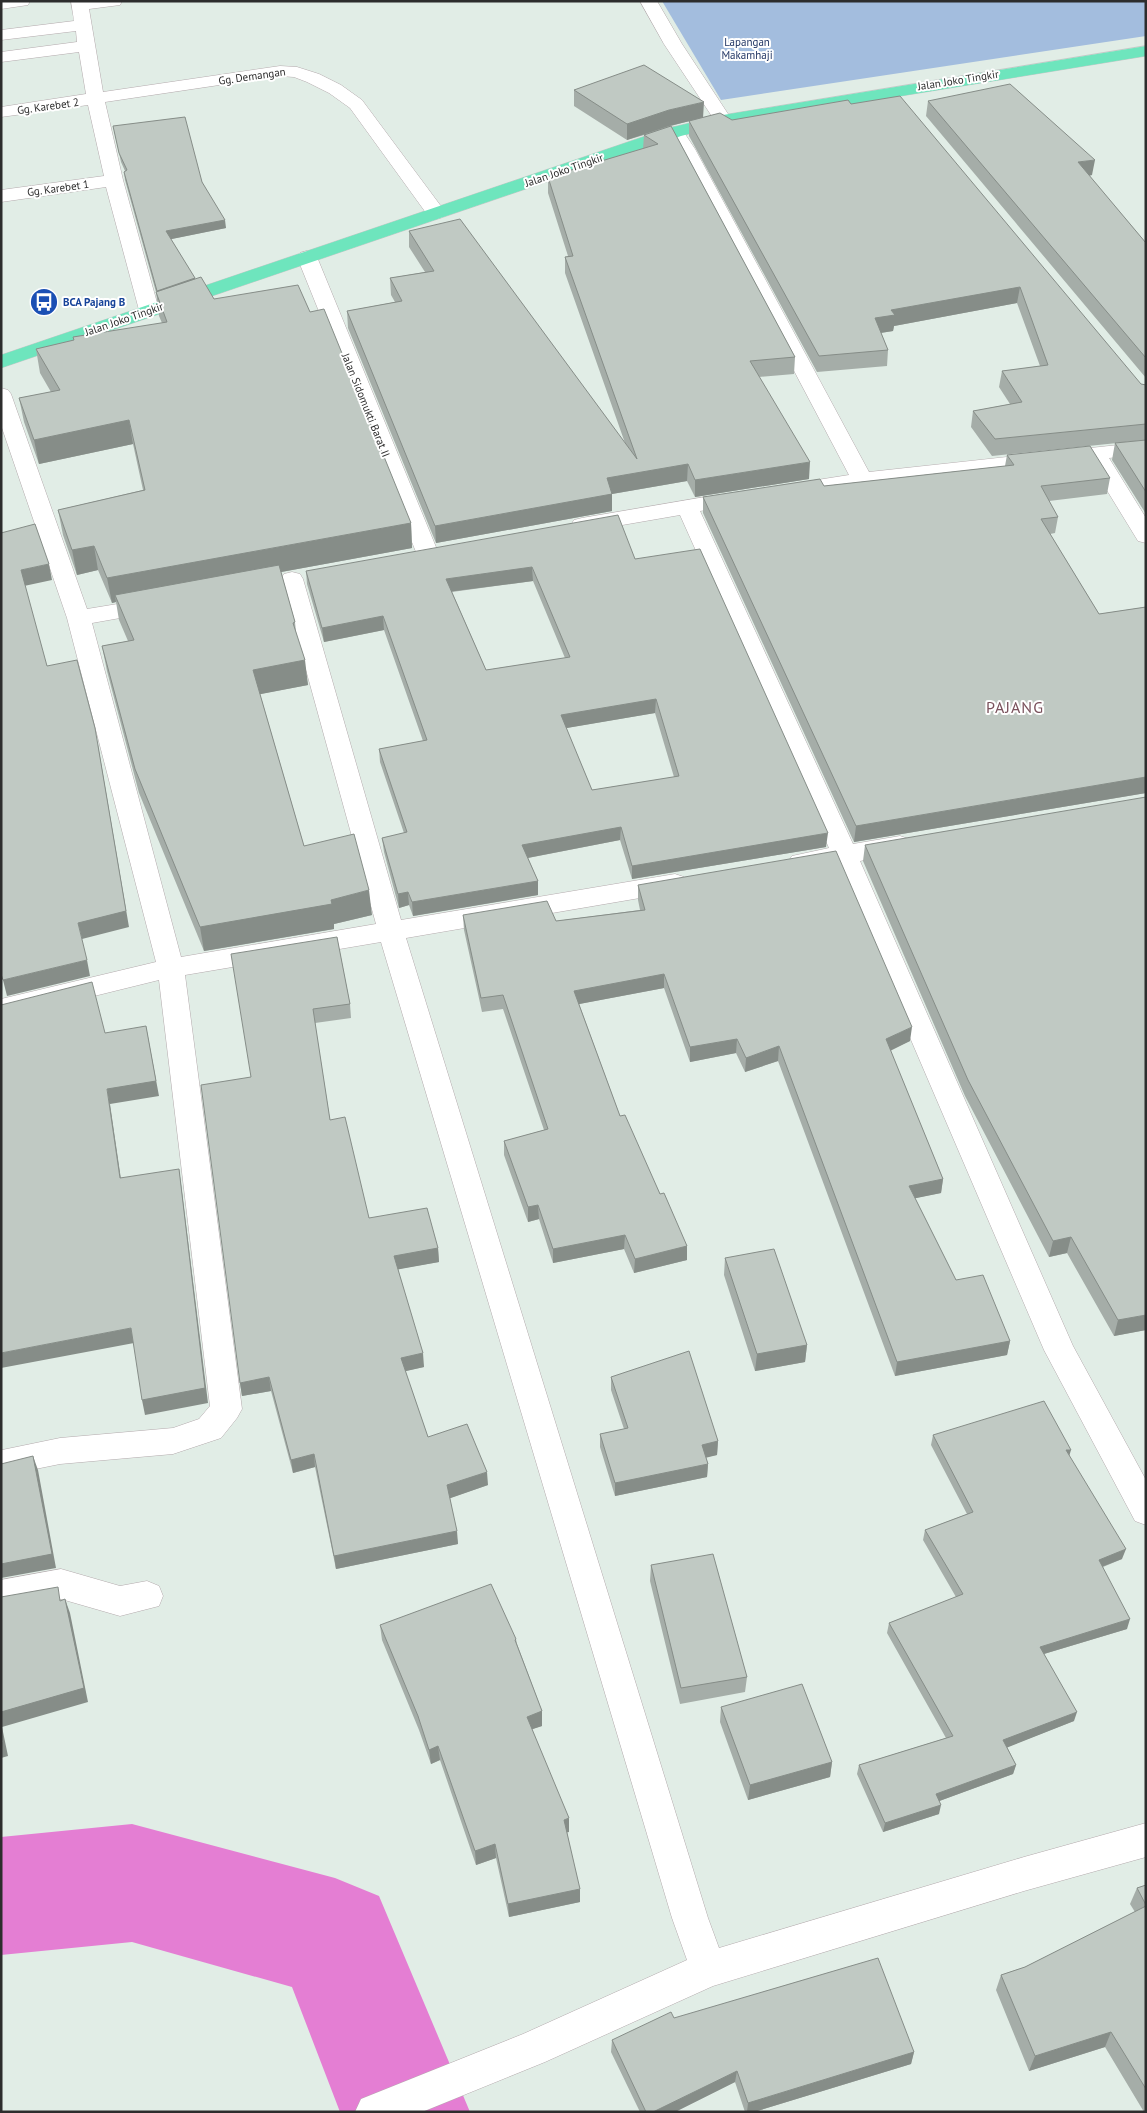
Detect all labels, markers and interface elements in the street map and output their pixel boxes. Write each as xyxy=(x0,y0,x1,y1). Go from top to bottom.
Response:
park label: Lapangan Makamhaji xyxy=(721,35,773,62)
street label: Gg. Demangan xyxy=(218,64,286,88)
street label: Jalan Joko Tingkir xyxy=(915,67,1000,93)
street label: Gg. Karebet 2 xyxy=(16,95,80,117)
street label: Jalan Joko Tingkir xyxy=(522,150,605,190)
street label: Gg. Karebet 1 xyxy=(26,177,90,199)
bus stop icon: BCA Pajang B xyxy=(29,287,59,317)
place label: BCA Pajang B xyxy=(63,295,126,309)
street label: Jalan Joko Tingkir xyxy=(82,299,165,339)
street label: Jalan Sidomukti Barat II xyxy=(338,350,393,459)
district label: PAJANG xyxy=(986,697,1044,717)

